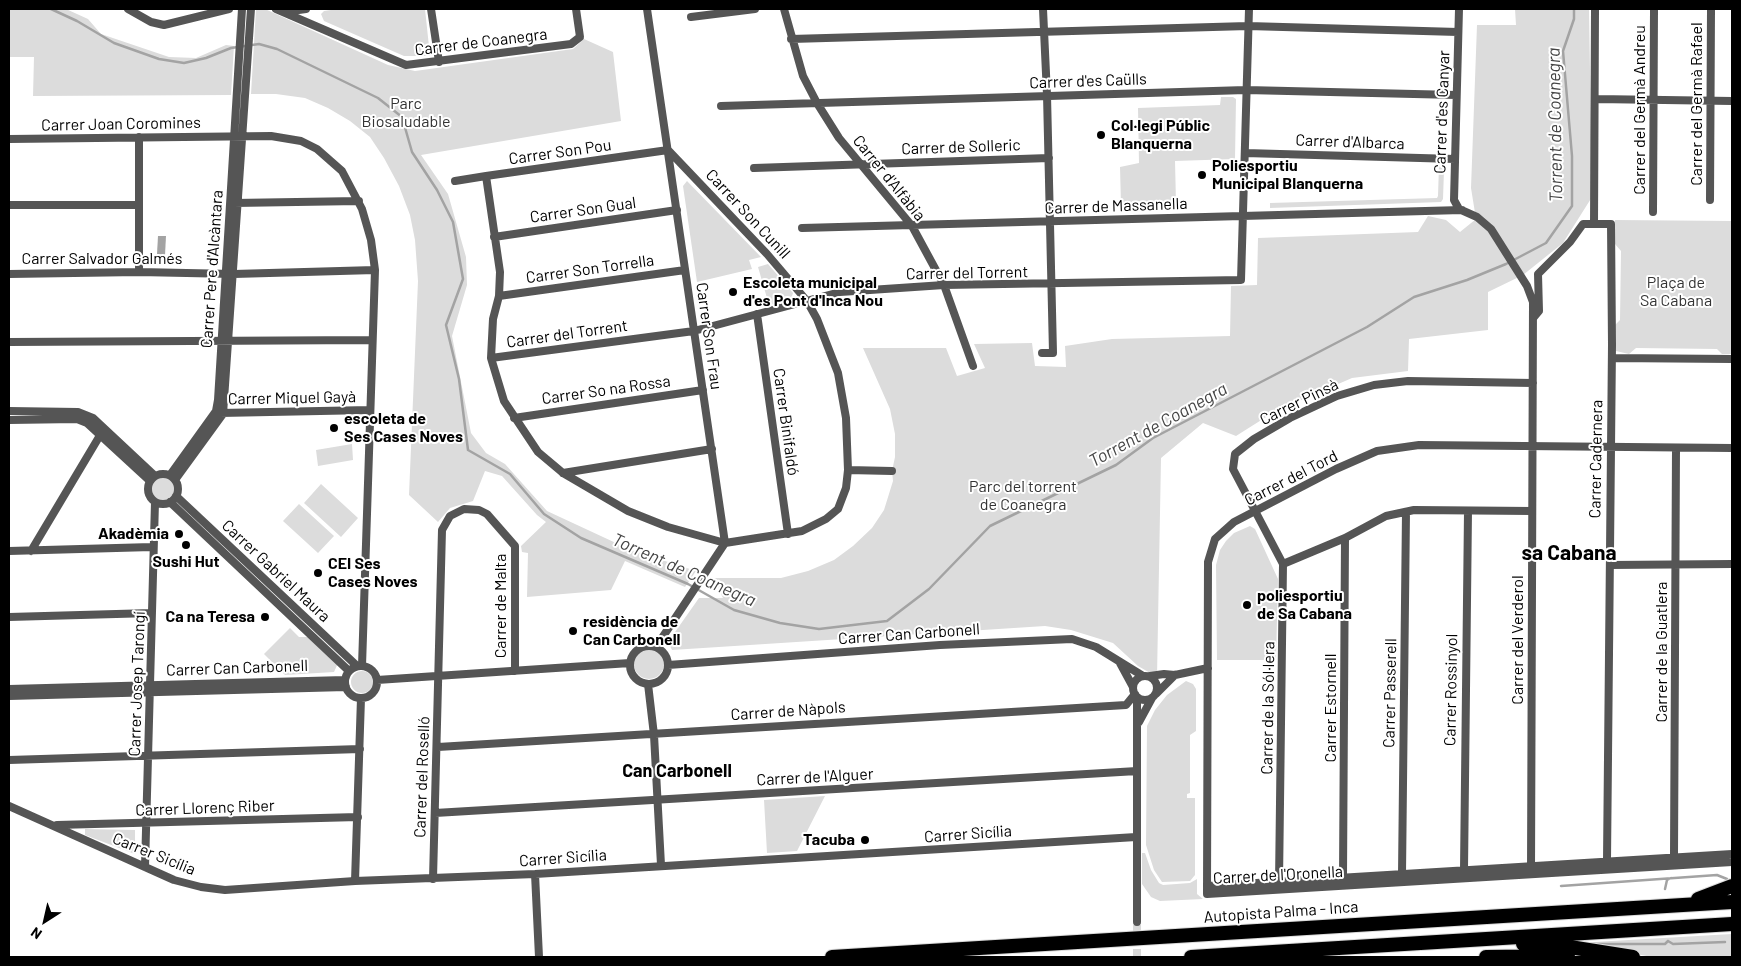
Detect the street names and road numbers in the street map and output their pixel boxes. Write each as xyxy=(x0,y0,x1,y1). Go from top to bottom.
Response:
street label: Carrer del Germà Rafael xyxy=(1687,22,1707,186)
street label: Carrer de Coanegra xyxy=(414,24,548,60)
street label: Carrer del Germà Andreu xyxy=(1630,25,1650,195)
street label: Carrer d'es Canyar xyxy=(1430,50,1454,174)
street label: Carrer d'es Caülls xyxy=(1029,69,1147,93)
street label: Carrer Joan Coromines xyxy=(41,113,201,135)
street label: Carrer d'Albarca xyxy=(1295,130,1405,154)
street label: Carrer d'Alfàbia xyxy=(849,131,929,225)
street label: Carrer Son Pou xyxy=(508,135,612,169)
street label: Carrer de Solleric xyxy=(901,135,1021,159)
street label: Carrer Son Cunill xyxy=(702,165,794,263)
street label: Carrer Pere d'Alcàntara xyxy=(197,189,227,349)
street label: Carrer Son Gual xyxy=(529,193,637,227)
street label: Carrer de Massanella xyxy=(1044,194,1188,218)
street label: Carrer Salvador Galmés xyxy=(22,249,182,269)
street label: Carrer Son Torrella xyxy=(525,251,655,287)
street label: Carrer del Torrent xyxy=(906,262,1028,284)
street label: Carrer Son Frau xyxy=(692,281,726,391)
street label: Carrer del Torrent xyxy=(505,316,629,352)
street label: Carrer Binifaldó xyxy=(769,367,803,477)
street label: Carrer So na Rossa xyxy=(540,371,672,409)
street label: Carrer Pinsà xyxy=(1257,375,1341,429)
street label: Carrer Miquel Gayà xyxy=(228,387,356,409)
street label: Carrer Cadernera xyxy=(1585,399,1607,519)
street label: Carrer del Tord xyxy=(1241,446,1341,510)
street label: Carrer Gabriel Maura xyxy=(218,516,334,626)
street label: Carrer de Malta xyxy=(491,554,511,658)
street label: Carrer del Verderol xyxy=(1508,575,1528,705)
street label: Carrer de la Guatlera xyxy=(1652,582,1672,722)
street label: Carrer Josep Tarongí xyxy=(125,611,149,757)
street label: Carrer Can Carbonell xyxy=(838,619,980,649)
street label: Carrer Rossinyol xyxy=(1440,634,1462,746)
street label: Carrer Passerell xyxy=(1379,638,1401,748)
street label: Carrer de la Sól·lera xyxy=(1257,641,1279,775)
street label: Carrer Estornell xyxy=(1321,654,1341,762)
street label: Carrer Can Carbonell xyxy=(166,656,308,680)
street label: Carrer de Nàpols xyxy=(730,697,846,725)
street label: Carrer del Roselló xyxy=(410,716,434,838)
street label: Carrer de l'Alguer xyxy=(756,764,874,790)
street label: Carrer Llorenç Riber xyxy=(135,796,275,820)
street label: Carrer Sicília xyxy=(923,821,1013,847)
street label: Carrer Sicília xyxy=(110,829,198,879)
street label: Carrer Sicília xyxy=(518,845,608,871)
street label: Carrer de l'Oronella xyxy=(1213,862,1343,888)
street label: Autopista Palma - Inca xyxy=(1203,897,1359,927)

